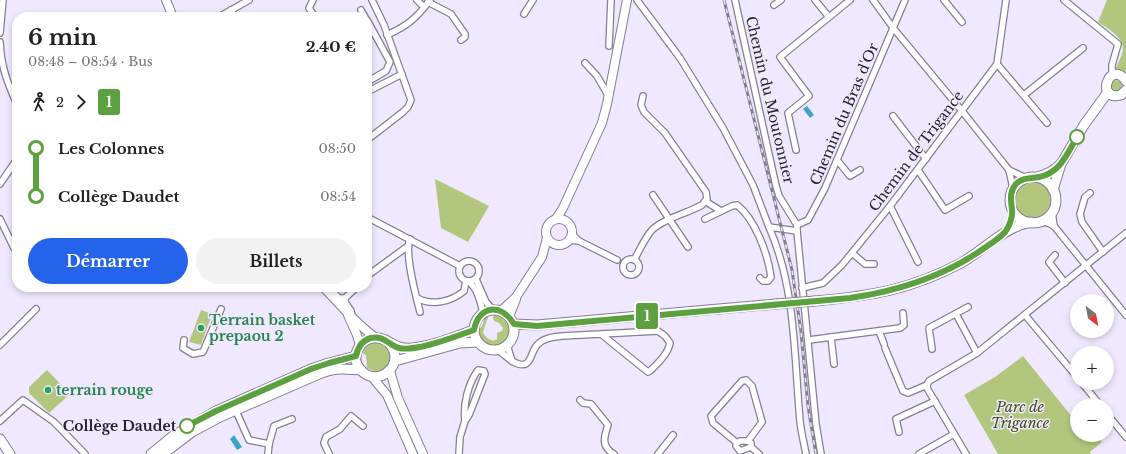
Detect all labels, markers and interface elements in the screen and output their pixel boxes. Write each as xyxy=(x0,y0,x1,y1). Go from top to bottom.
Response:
street label: Chemin du Moutonnier xyxy=(742,14,798,186)
text: 6 min xyxy=(28,24,97,51)
text: 2.40 € xyxy=(306,37,356,56)
street label: Chemin du Bras d'Or xyxy=(806,40,882,188)
text: 08:48 – 08:54 · Bus xyxy=(28,53,153,70)
street label: Chemin de Trigance xyxy=(865,87,967,215)
icon: walk xyxy=(28,91,50,113)
icon: forward xyxy=(70,91,92,113)
text: 1 xyxy=(106,93,112,111)
text: 2 xyxy=(56,94,64,111)
unlabelled marker xyxy=(1069,129,1085,145)
text: Les Colonnes xyxy=(58,139,164,158)
text: 08:50 xyxy=(318,140,356,157)
text: Collège Daudet xyxy=(58,187,179,206)
text: 08:54 xyxy=(320,188,356,205)
button: Démarrer xyxy=(28,238,188,284)
button: Billets xyxy=(196,238,356,284)
north arrow xyxy=(1070,294,1114,338)
map controls xyxy=(1070,294,1114,442)
line badge: 1 xyxy=(634,303,660,329)
text: 1 xyxy=(644,307,650,325)
place label: Terrain basket prepaou 2 xyxy=(209,311,316,345)
marker: Terrain basket prepaou 2 xyxy=(196,323,206,333)
button: + xyxy=(1070,346,1114,390)
place label: terrain rouge xyxy=(56,381,153,399)
marker: terrain rouge xyxy=(43,385,53,395)
park label: Parc de Trigance xyxy=(991,398,1050,432)
button: − xyxy=(1070,398,1114,442)
place label: Collège Daudet xyxy=(63,417,177,435)
marker: Collège Daudet xyxy=(179,418,195,434)

